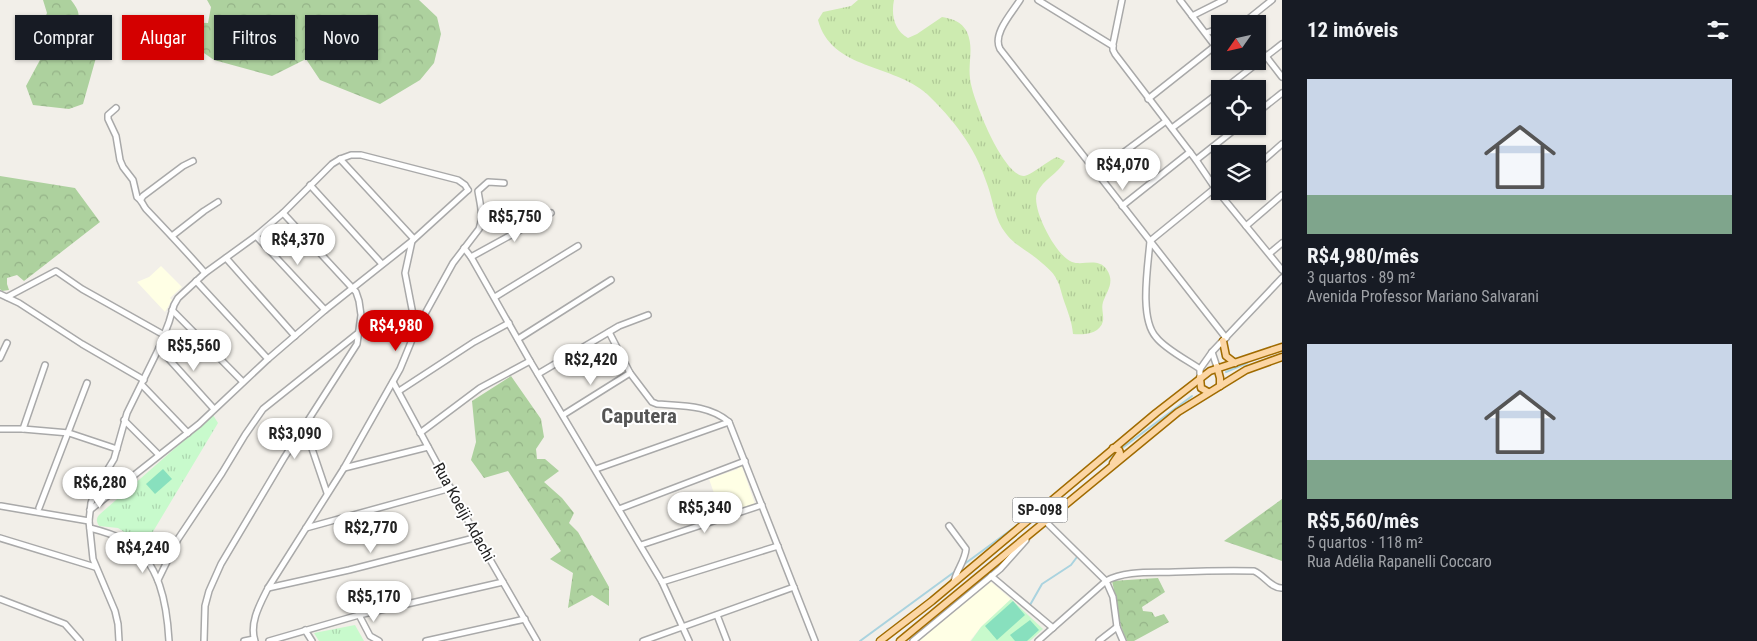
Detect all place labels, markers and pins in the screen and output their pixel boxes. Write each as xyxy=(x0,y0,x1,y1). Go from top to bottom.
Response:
pin: R$4,070 xyxy=(1077,148,1169,191)
pin: R$5,750 xyxy=(469,200,561,243)
pin: R$4,370 xyxy=(252,224,344,266)
pin: R$4,980 xyxy=(350,310,442,352)
pin: R$5,560 xyxy=(148,330,240,372)
pin: R$2,420 xyxy=(545,344,637,386)
pin: R$3,090 xyxy=(249,418,341,460)
pin: R$6,280 xyxy=(54,466,146,509)
pin: R$5,340 xyxy=(659,492,751,534)
pin: R$2,770 xyxy=(325,512,417,554)
pin: R$4,240 xyxy=(97,532,189,574)
pin: R$5,170 xyxy=(328,580,420,623)

